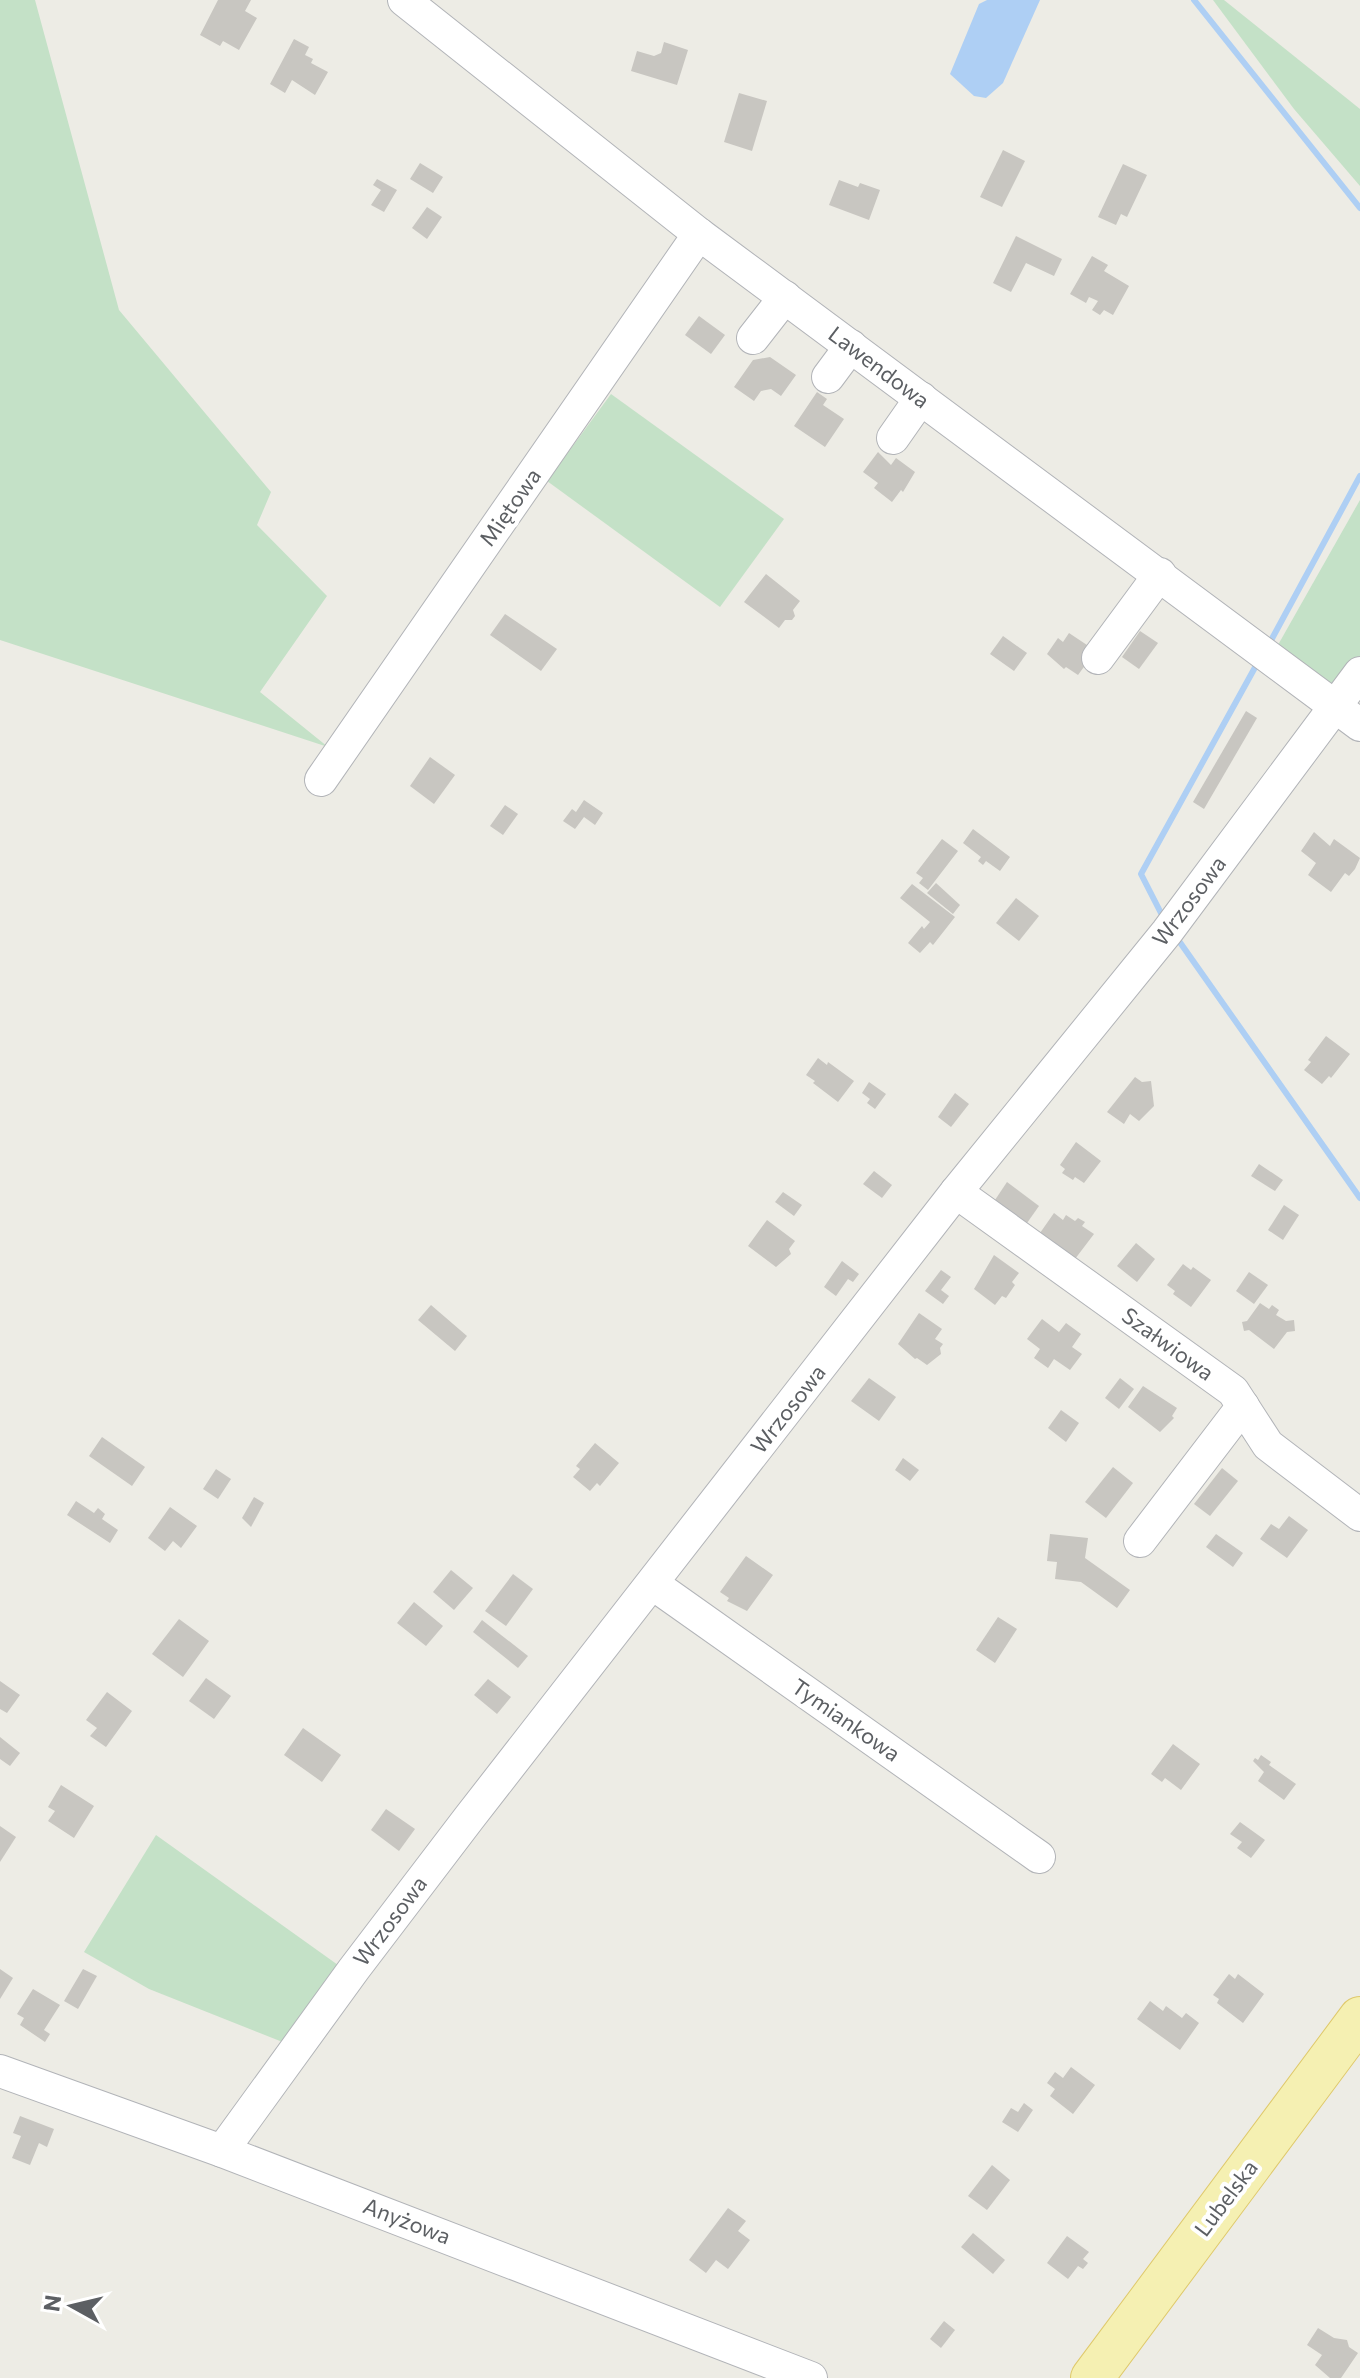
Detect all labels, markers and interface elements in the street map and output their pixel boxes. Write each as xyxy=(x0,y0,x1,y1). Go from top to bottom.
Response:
street label: Lawendowa xyxy=(823,320,935,413)
street label: Miętowa xyxy=(473,463,546,551)
street label: Wrzosowa xyxy=(1146,850,1231,951)
street label: Szałwiowa xyxy=(1117,1301,1219,1386)
street label: Wrzosowa xyxy=(744,1359,831,1459)
street label: Tymiankowa xyxy=(787,1672,906,1767)
street label: Wrzosowa xyxy=(347,1870,432,1971)
street label: Lubelska xyxy=(1188,2154,1263,2241)
street label: Anyżowa xyxy=(360,2192,455,2250)
north arrow xyxy=(32,2266,112,2346)
text: N xyxy=(37,2293,66,2313)

